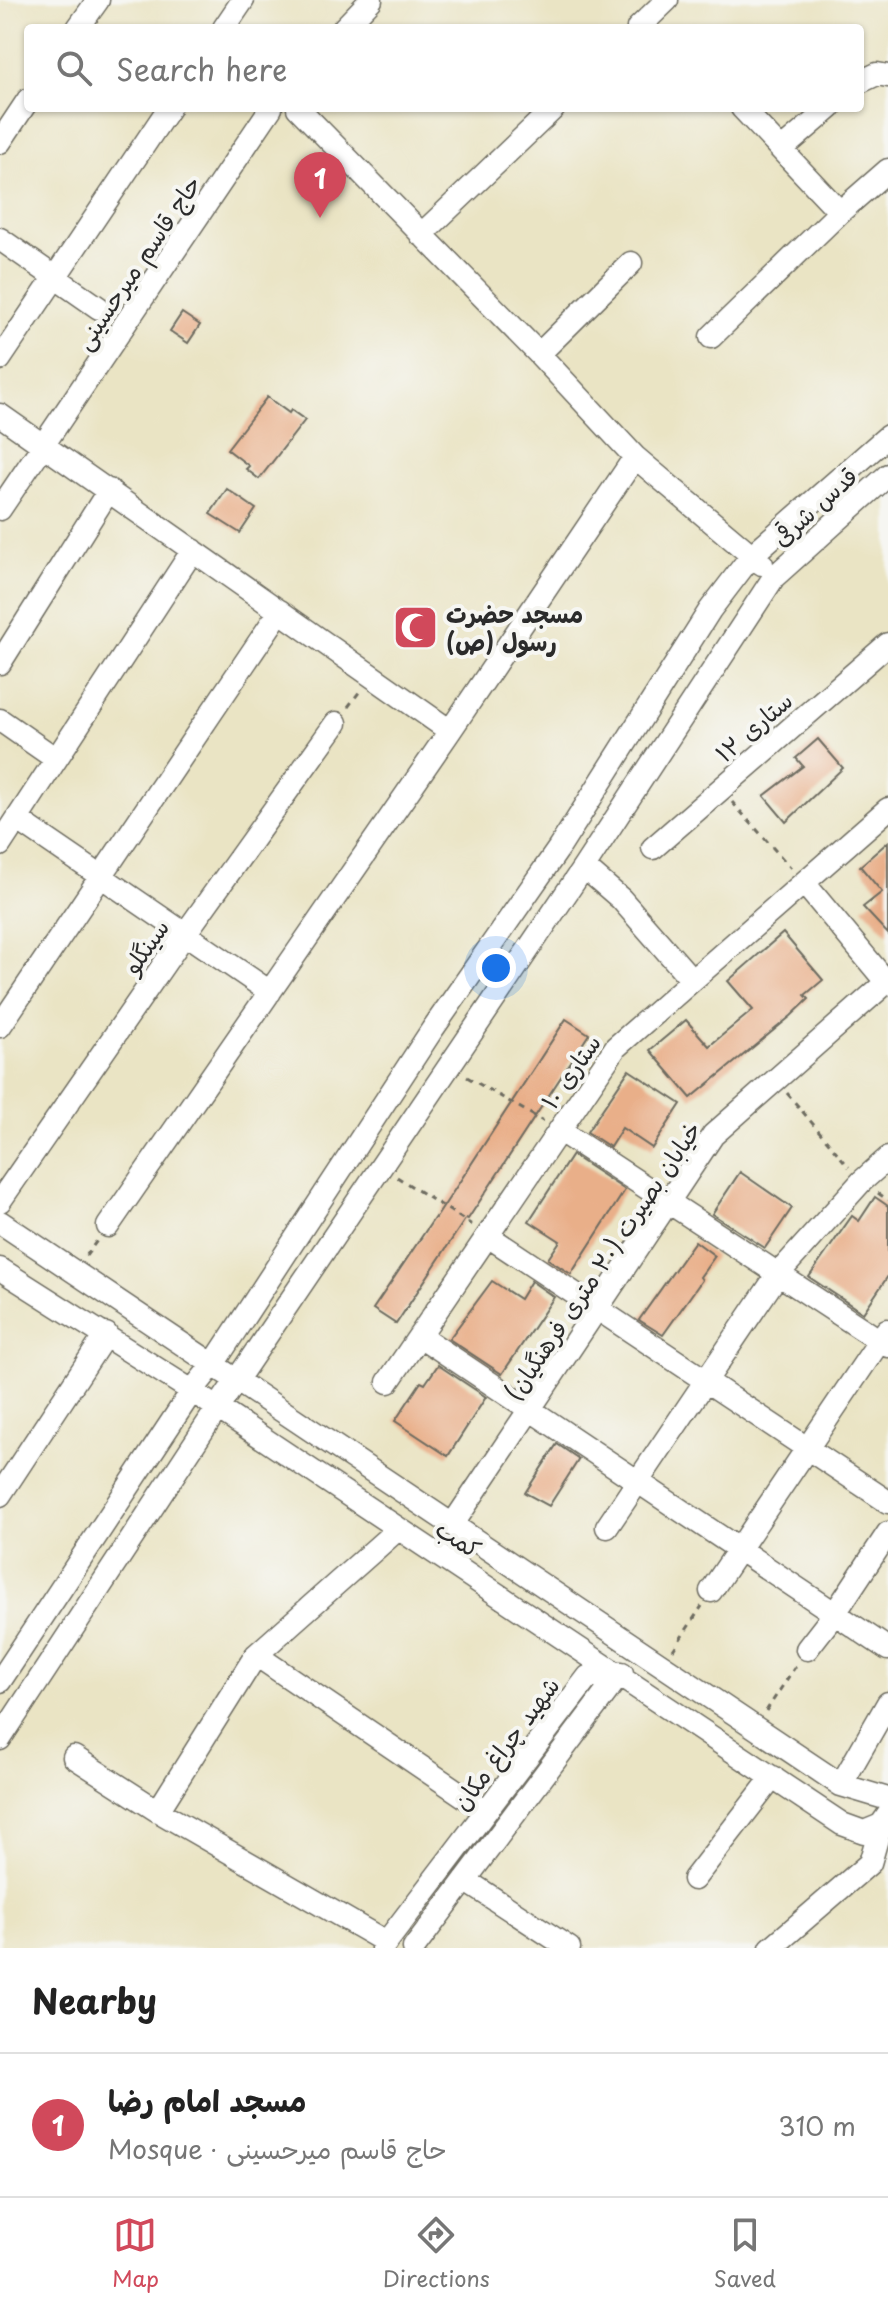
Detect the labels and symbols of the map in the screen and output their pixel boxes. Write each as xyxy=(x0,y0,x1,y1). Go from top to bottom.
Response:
pin: 1 xyxy=(294,152,346,218)
street label: حاج قاسم میرحسینی xyxy=(65,168,211,358)
street label: قدس شرقی xyxy=(763,458,865,554)
place label: مسجد حضرت رسول (ص) xyxy=(446,595,583,659)
mosque icon: مسجد حضرت رسول (ص) xyxy=(391,603,439,651)
street label: ستاری ۱۲ xyxy=(706,682,800,770)
street label: سینگلو xyxy=(112,911,177,982)
your location xyxy=(476,948,516,988)
street label: ستاری ۱۰ xyxy=(531,1026,609,1116)
street label: خیابان بصیرت (۲۰ متری فرهنگیان) xyxy=(495,1113,709,1407)
street label: کمب xyxy=(429,1510,489,1566)
street label: شهید چراغ مکان xyxy=(443,1669,568,1818)

